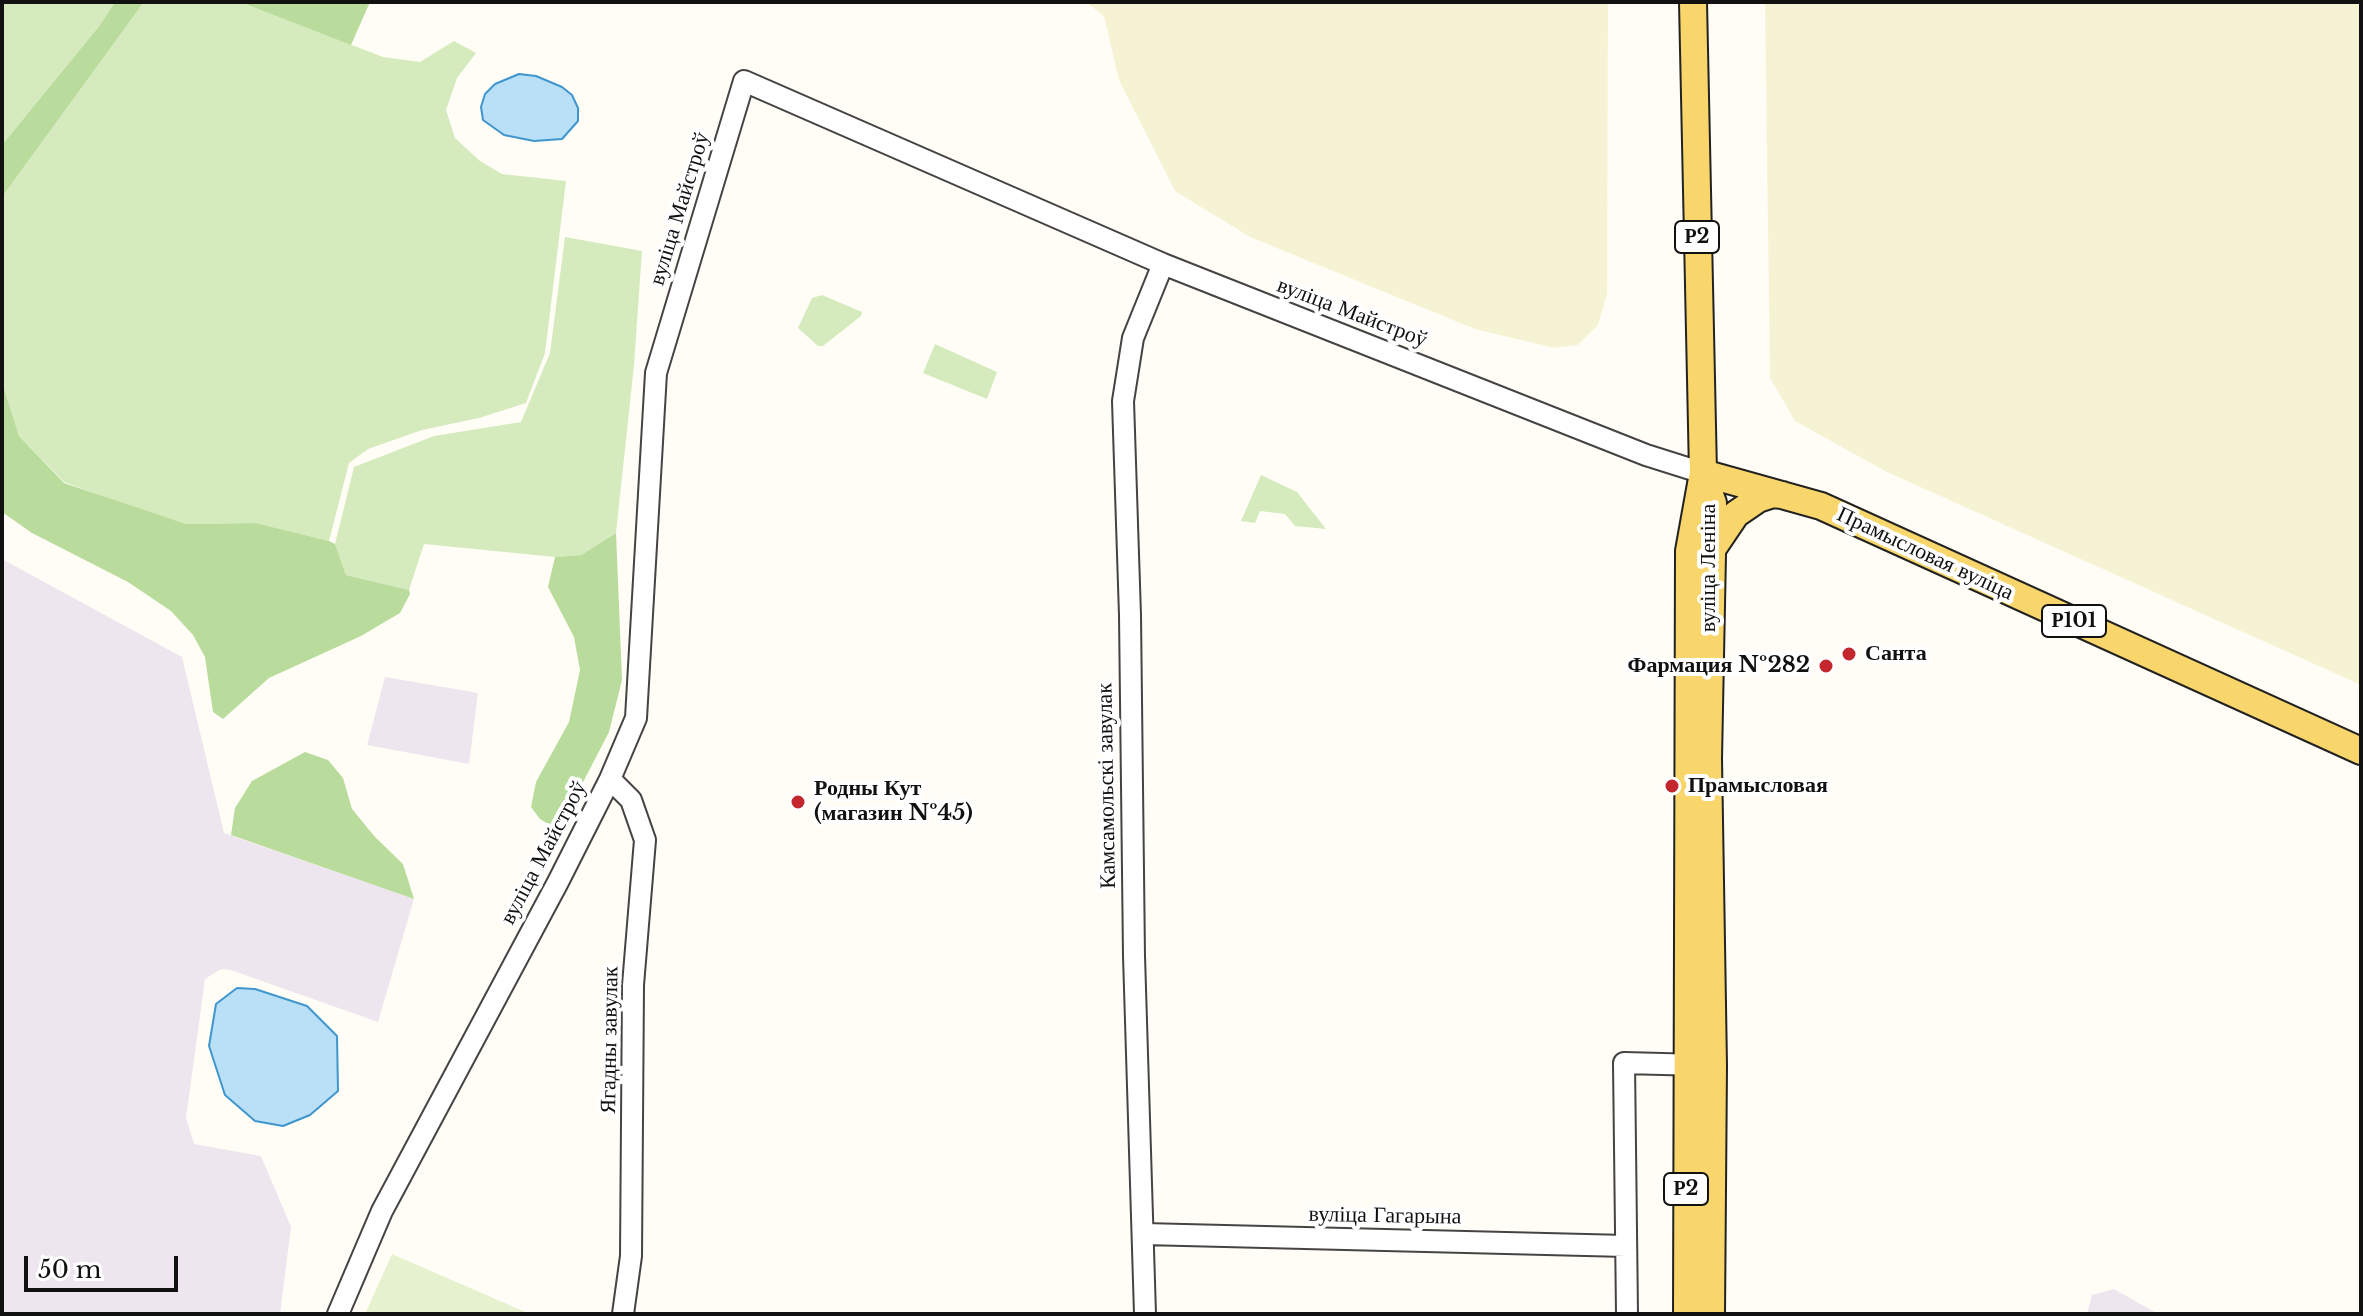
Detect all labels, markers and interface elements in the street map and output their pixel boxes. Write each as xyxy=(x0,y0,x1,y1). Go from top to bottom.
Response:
street label: вуліца Майстроў xyxy=(644,129,716,289)
road number: Р2 xyxy=(1675,221,1719,253)
street label: вуліца Майстроў xyxy=(1273,272,1431,354)
street label: Прамысловая вуліца xyxy=(1833,502,2017,606)
street label: вуліца Леніна xyxy=(1696,504,1722,632)
road number: Р101 xyxy=(2042,605,2106,637)
place label: Санта xyxy=(1865,641,1927,667)
marker: Санта xyxy=(1840,645,1858,663)
place label: Фармация №282 xyxy=(1628,653,1810,679)
marker: Фармация №282 xyxy=(1817,657,1835,675)
street label: Камсамольскі завулак xyxy=(1092,683,1122,889)
place label: Прамысловая xyxy=(1688,773,1828,799)
place label: Родны Кут (магазин №45) xyxy=(814,776,973,828)
street label: вуліца Майстроў xyxy=(495,777,593,929)
marker: Прамысловая xyxy=(1663,777,1681,795)
marker: Родны Кут (магазин №45) xyxy=(789,793,807,811)
street label: Ягадны завулак xyxy=(596,966,624,1114)
road number: Р2 xyxy=(1664,1173,1708,1205)
street label: вуліца Гагарына xyxy=(1308,1201,1462,1231)
scale bar xyxy=(28,1240,182,1290)
text: 50 m xyxy=(38,1255,101,1284)

